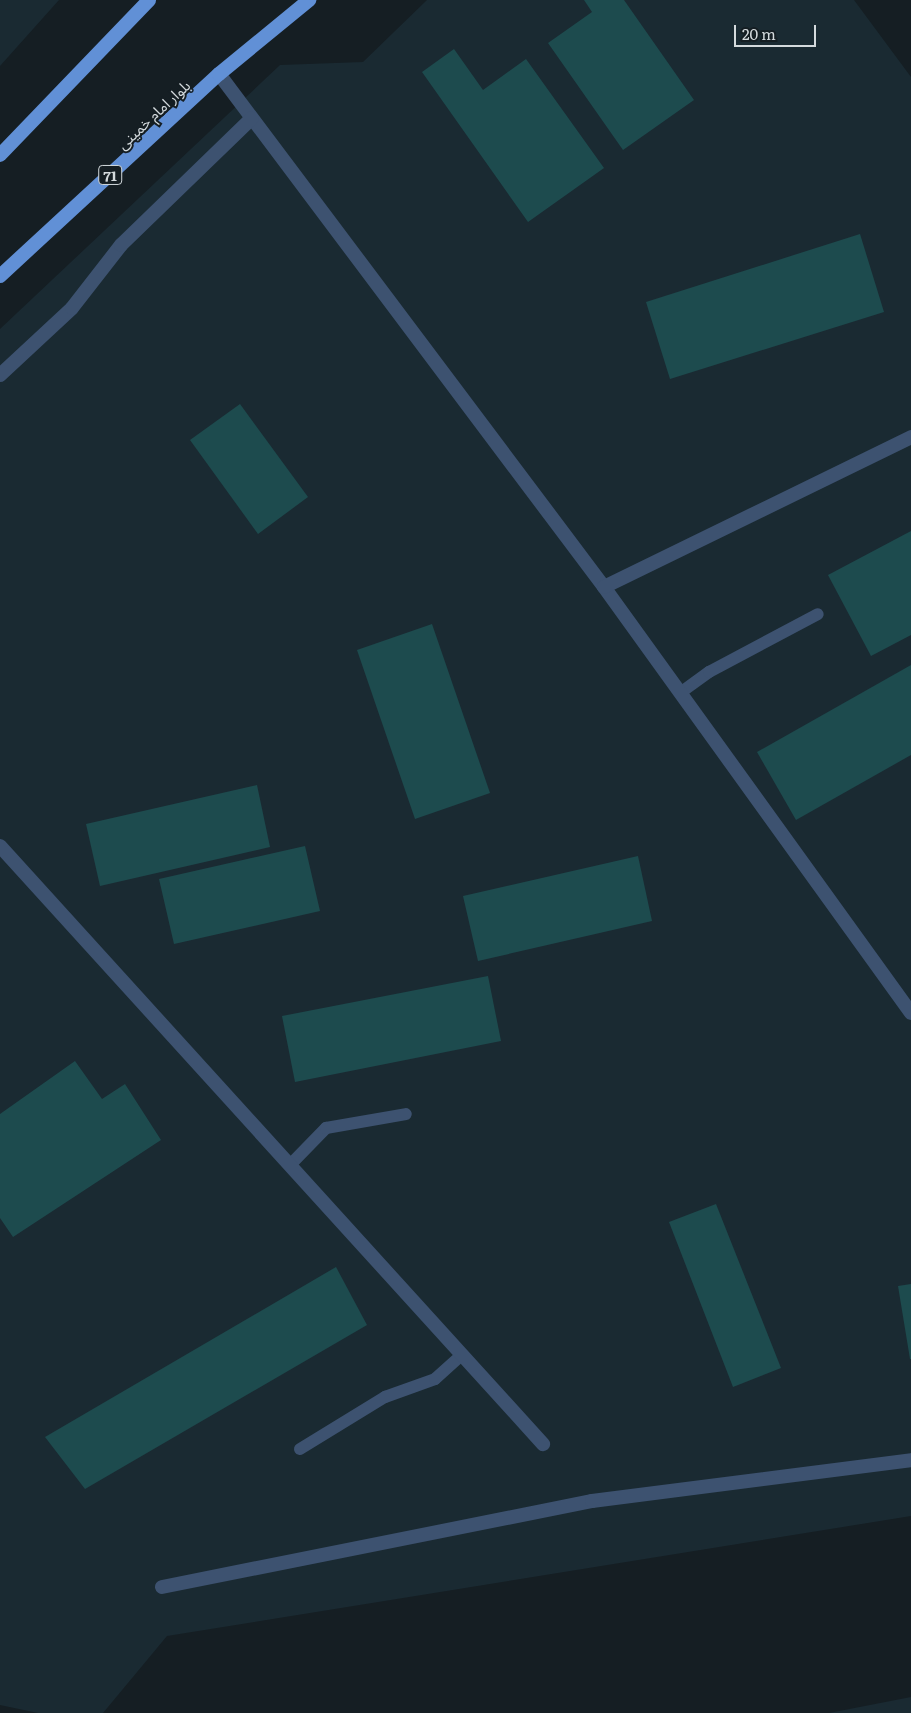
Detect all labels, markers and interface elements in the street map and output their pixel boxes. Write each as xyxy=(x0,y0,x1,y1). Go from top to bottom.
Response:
scale bar xyxy=(736,15,818,47)
text: 20 m xyxy=(742,22,776,45)
street label: بلوار امام خمینی xyxy=(113,76,193,152)
road number: 71 xyxy=(98,164,122,186)

